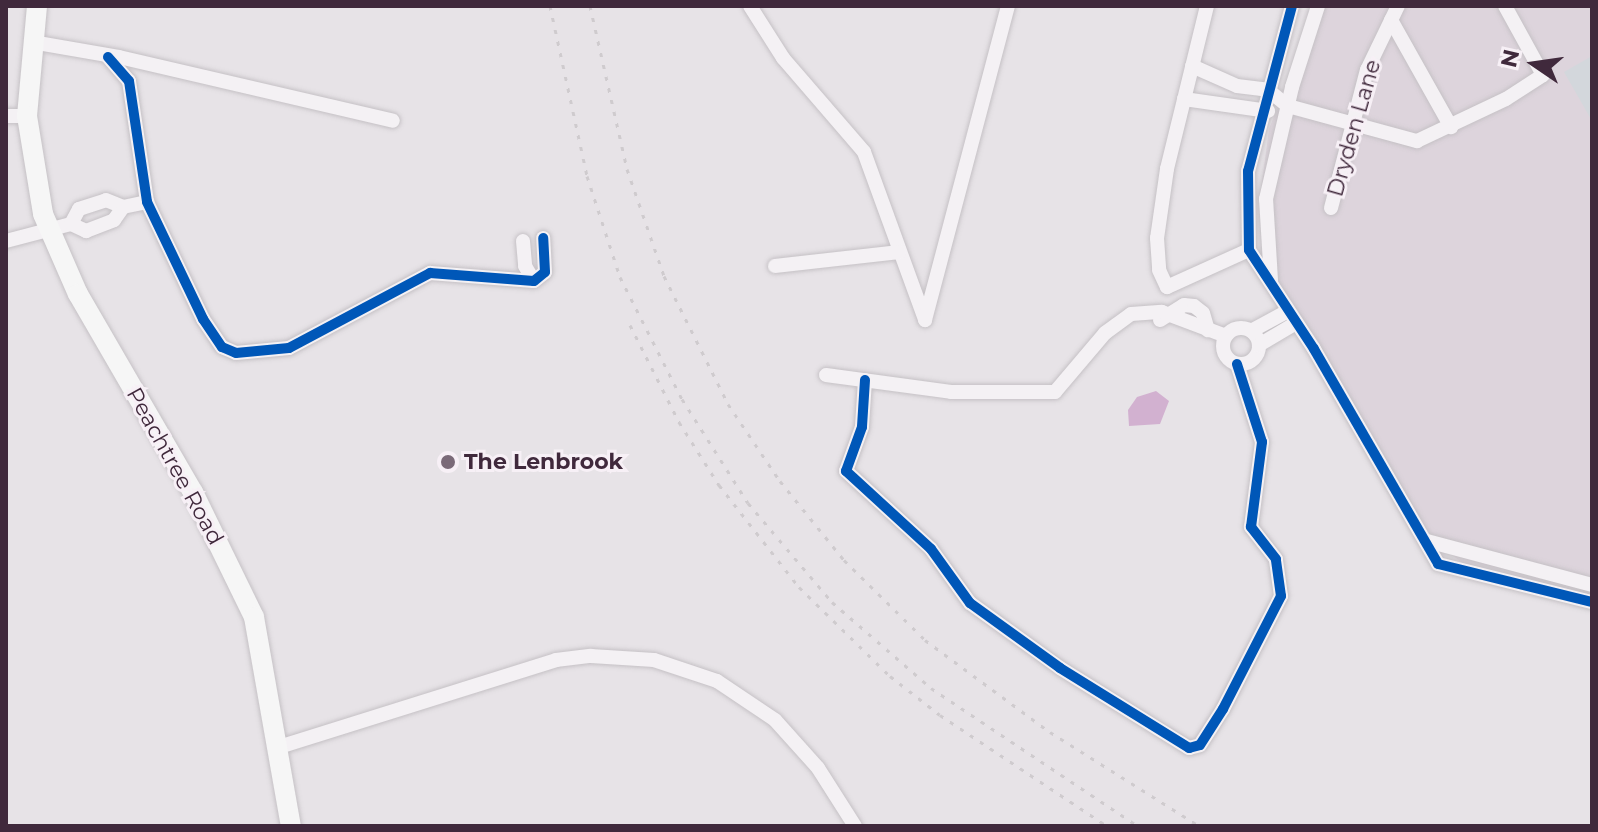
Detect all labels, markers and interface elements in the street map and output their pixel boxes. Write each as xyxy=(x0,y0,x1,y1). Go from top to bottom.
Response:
north arrow xyxy=(1494,24,1574,104)
text: N xyxy=(1495,47,1525,70)
street label: Dryden Lane xyxy=(1322,56,1386,200)
street label: Peachtree Road xyxy=(121,383,229,549)
place label: The Lenbrook xyxy=(464,449,623,475)
marker: The Lenbrook xyxy=(439,453,457,471)

